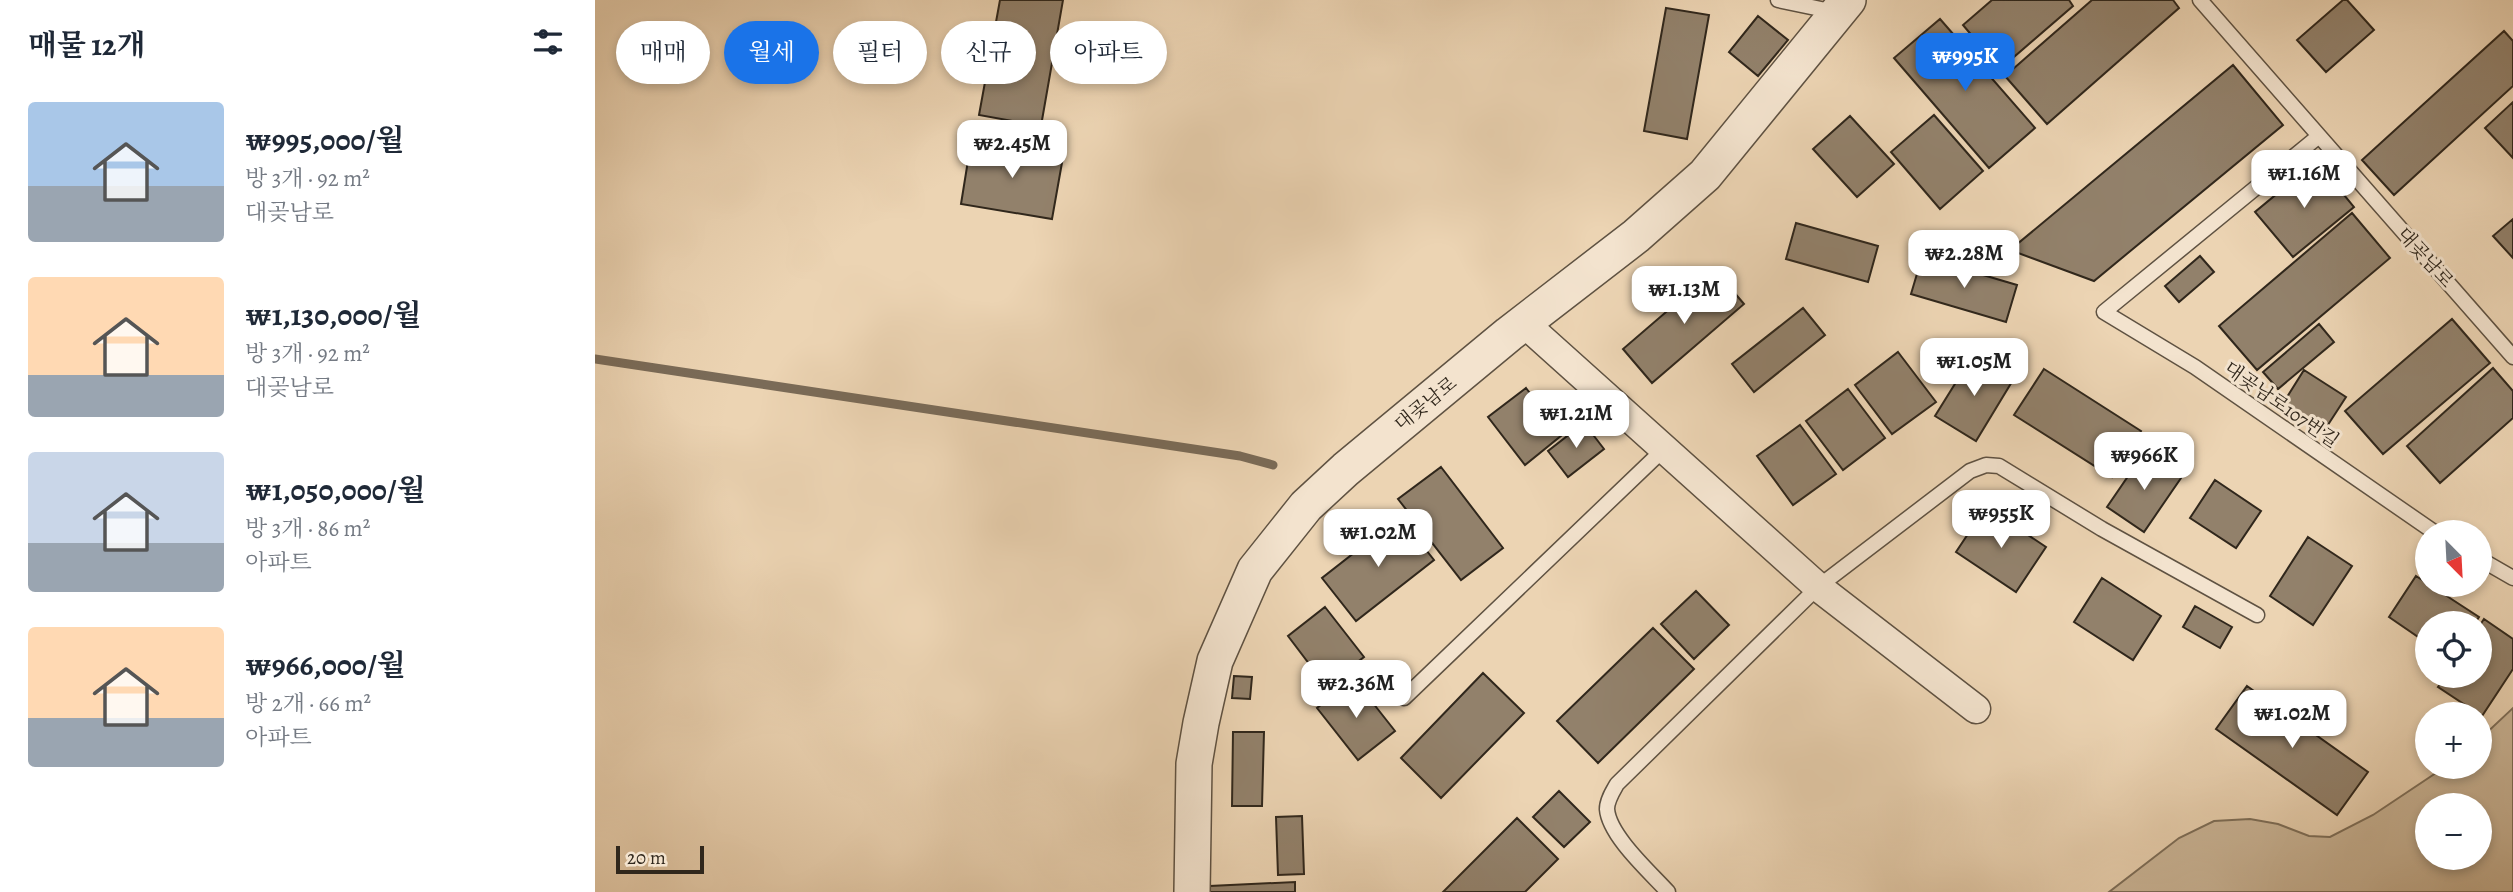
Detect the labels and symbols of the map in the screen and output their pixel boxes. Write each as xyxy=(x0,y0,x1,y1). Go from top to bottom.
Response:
pin: ₩995K xyxy=(1916,34,2014,93)
pin: ₩2.45M xyxy=(955,120,1069,180)
pin: ₩1.16M xyxy=(2247,150,2361,210)
street label: 대곶남로 xyxy=(2391,222,2459,294)
pin: ₩2.28M xyxy=(1907,230,2021,290)
pin: ₩1.13M xyxy=(1627,266,1741,326)
pin: ₩1.05M xyxy=(1917,338,2031,398)
street label: 대곶남로107번길 xyxy=(2219,356,2344,454)
street label: 대곶남로 xyxy=(1389,371,1462,437)
pin: ₩1.21M xyxy=(1519,391,1633,450)
pin: ₩966K xyxy=(2095,433,2193,492)
pin: ₩955K xyxy=(1952,490,2050,550)
pin: ₩1.02M xyxy=(1321,510,1435,569)
north arrow xyxy=(2415,520,2492,597)
pin: ₩2.36M xyxy=(1299,660,1413,720)
pin: ₩1.02M xyxy=(2235,690,2349,750)
scale bar xyxy=(616,843,703,875)

